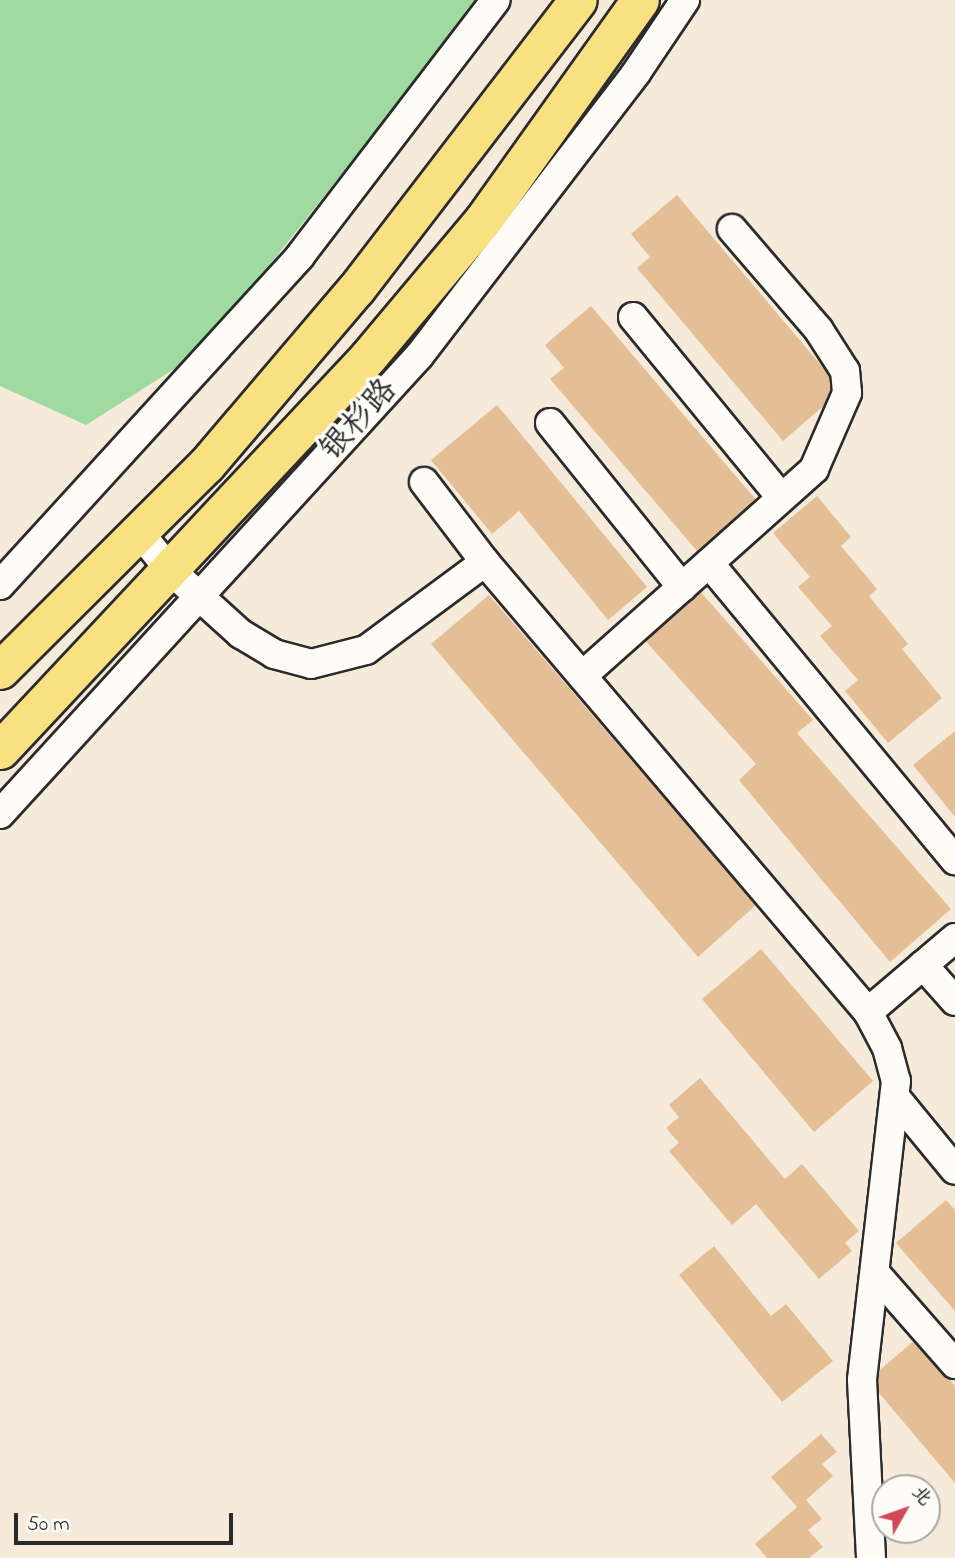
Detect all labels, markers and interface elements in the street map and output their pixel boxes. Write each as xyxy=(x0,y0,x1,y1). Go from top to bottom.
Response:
street label: 银杉路 xyxy=(314,372,406,470)
north arrow xyxy=(871,1474,941,1544)
text: 北 xyxy=(904,1480,937,1512)
scale bar xyxy=(18,1498,236,1542)
text: 50 m xyxy=(27,1510,70,1540)

